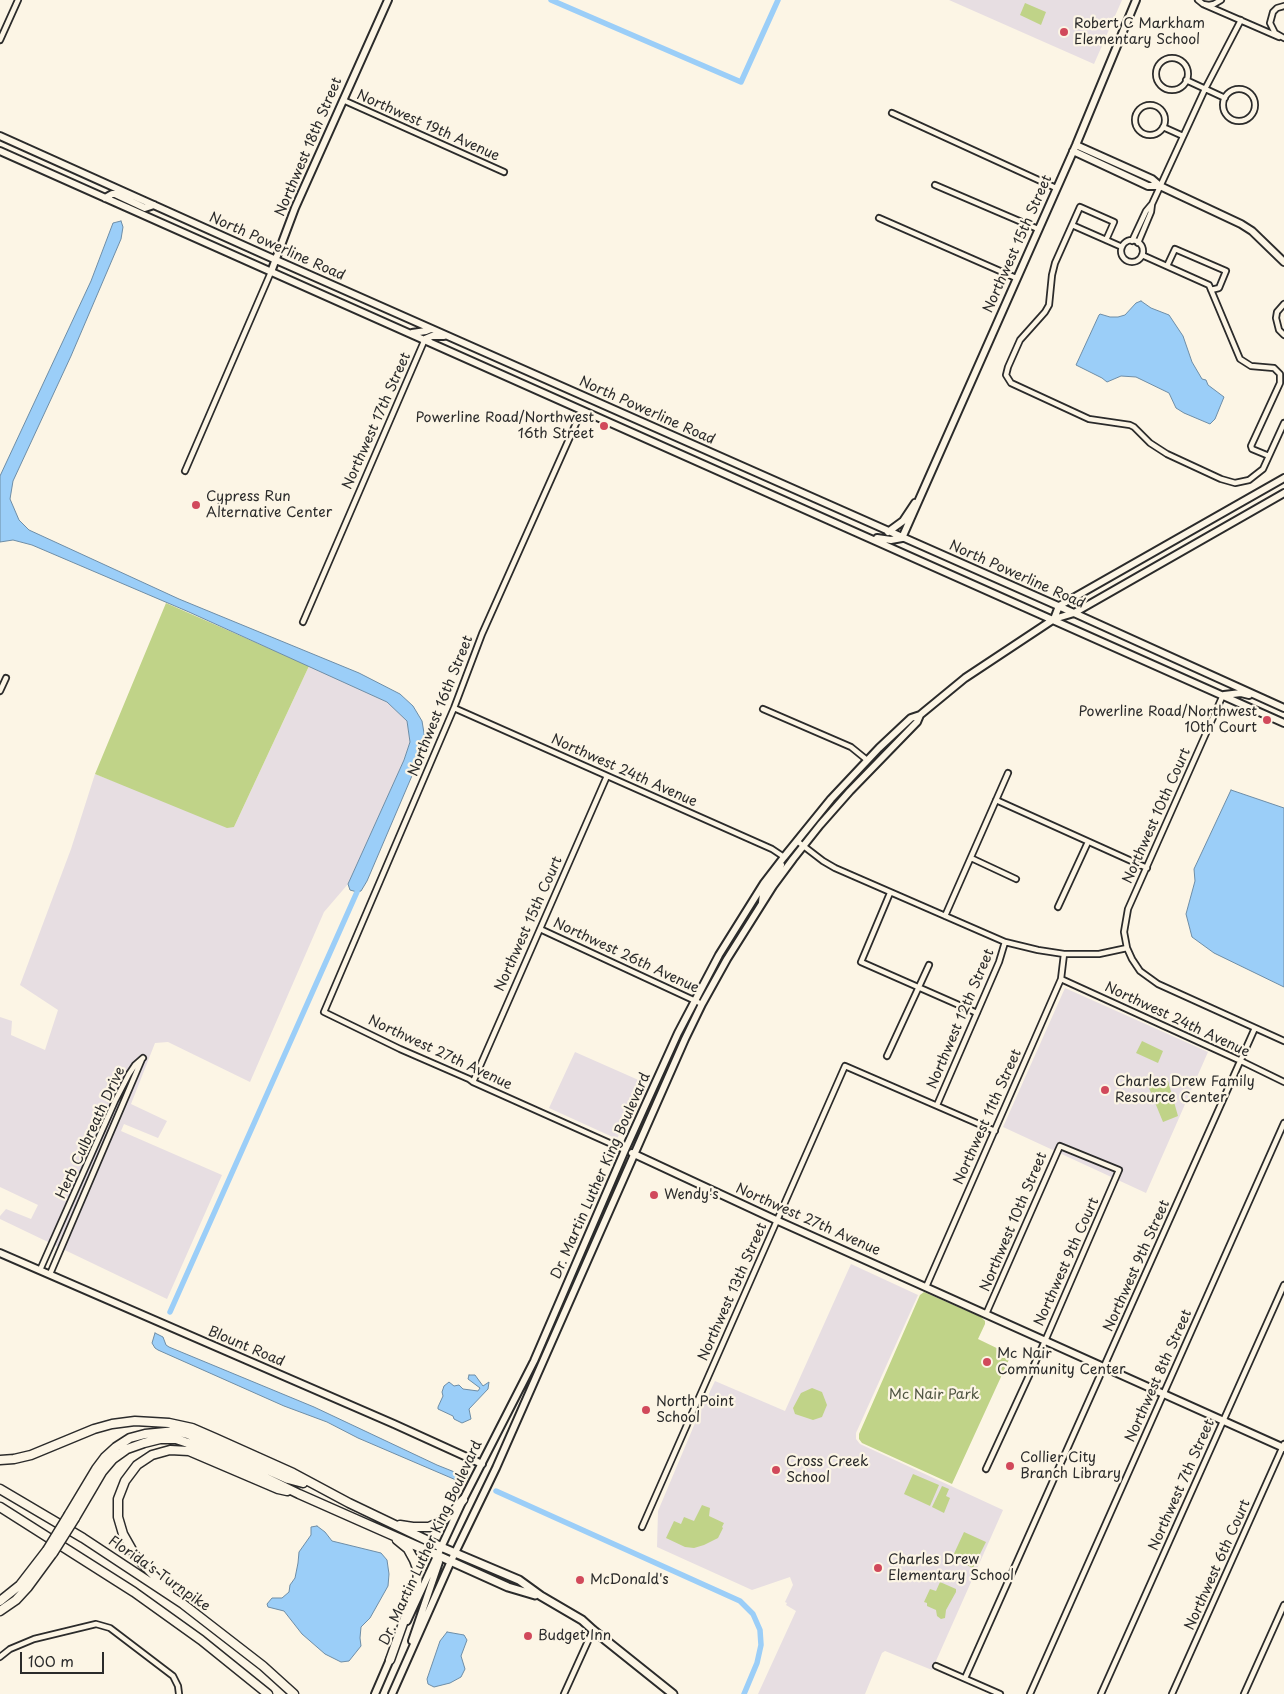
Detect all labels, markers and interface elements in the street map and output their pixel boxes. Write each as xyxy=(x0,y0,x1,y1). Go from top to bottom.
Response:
place label: Robert C Markham Elementary School xyxy=(1074,16,1205,48)
marker: Robert C Markham Elementary School xyxy=(1058,26,1070,38)
street label: Northwest 18th Street xyxy=(272,75,346,219)
street label: Northwest 19th Avenue xyxy=(354,87,502,165)
street label: Northwest 15th Street xyxy=(980,172,1056,316)
street label: North Powerline Road xyxy=(206,209,348,285)
street label: Northwest 17th Street xyxy=(339,350,415,492)
street label: North Powerline Road xyxy=(576,373,718,449)
place label: Powerline Road/Northwest 16th Street xyxy=(415,410,594,442)
marker: Powerline Road/Northwest 16th Street xyxy=(598,420,610,432)
place label: Cypress Run Alternative Center xyxy=(206,489,332,522)
marker: Cypress Run Alternative Center xyxy=(190,499,202,511)
street label: North Powerline Road xyxy=(946,537,1088,613)
street label: Northwest 16th Street xyxy=(405,633,477,779)
place label: Powerline Road/Northwest 10th Court xyxy=(1078,704,1257,736)
marker: Powerline Road/Northwest 10th Court xyxy=(1261,714,1273,726)
street label: Northwest 24th Avenue xyxy=(548,731,700,811)
street label: Northwest 10th Court xyxy=(1120,746,1194,886)
street label: Northwest 15th Court xyxy=(492,854,566,994)
street label: Northwest 26th Avenue xyxy=(550,915,702,997)
street label: Northwest 12th Street xyxy=(924,946,998,1092)
street label: Northwest 24th Avenue xyxy=(1102,979,1252,1061)
street label: Northwest 27th Avenue xyxy=(365,1012,515,1094)
street label: Northwest 11th Street xyxy=(951,1047,1025,1187)
street label: Herb Culbreath Drive xyxy=(53,1064,129,1202)
street label: Dr. Martin Luther King Boulevard xyxy=(548,1070,654,1282)
place label: Charles Drew Family Resource Center xyxy=(1115,1074,1255,1106)
marker: Charles Drew Family Resource Center xyxy=(1099,1084,1111,1096)
street label: Northwest 10th Street xyxy=(977,1150,1051,1294)
street label: Northwest 27th Avenue xyxy=(733,1180,883,1260)
place label: Wendy's xyxy=(664,1187,719,1203)
marker: Wendy's xyxy=(648,1189,660,1201)
street label: Northwest 9th Court xyxy=(1031,1195,1103,1329)
street label: Northwest 9th Street xyxy=(1100,1198,1174,1334)
street label: Northwest 13th Street xyxy=(695,1220,771,1364)
street label: Northwest 8th Street xyxy=(1122,1307,1196,1445)
street label: Blount Road xyxy=(205,1323,287,1371)
place label: Mc Nair Community Center xyxy=(997,1346,1126,1378)
marker: Mc Nair Community Center xyxy=(981,1356,993,1368)
park label: Mc Nair Park xyxy=(889,1387,979,1403)
place label: North Point School xyxy=(656,1394,734,1426)
marker: North Point School xyxy=(640,1404,652,1416)
street label: Northwest 7th Street xyxy=(1145,1417,1219,1553)
street label: Dr. Martin Luther King Boulevard xyxy=(376,1438,486,1648)
place label: Collier City Branch Library xyxy=(1020,1450,1121,1482)
place label: Cross Creek School xyxy=(786,1454,869,1486)
marker: Collier City Branch Library xyxy=(1004,1460,1016,1472)
marker: Cross Creek School xyxy=(770,1464,782,1476)
street label: Northwest 6th Court xyxy=(1182,1497,1254,1633)
street label: Florida's Turnpike xyxy=(105,1533,213,1615)
place label: Charles Drew Elementary School xyxy=(888,1552,1014,1584)
marker: Charles Drew Elementary School xyxy=(872,1562,884,1574)
place label: McDonald's xyxy=(590,1572,669,1588)
marker: McDonald's xyxy=(574,1574,586,1586)
place label: Budget Inn xyxy=(538,1628,611,1644)
marker: Budget Inn xyxy=(522,1630,534,1642)
scale bar xyxy=(22,1642,106,1674)
text: 100 m xyxy=(28,1649,74,1672)

